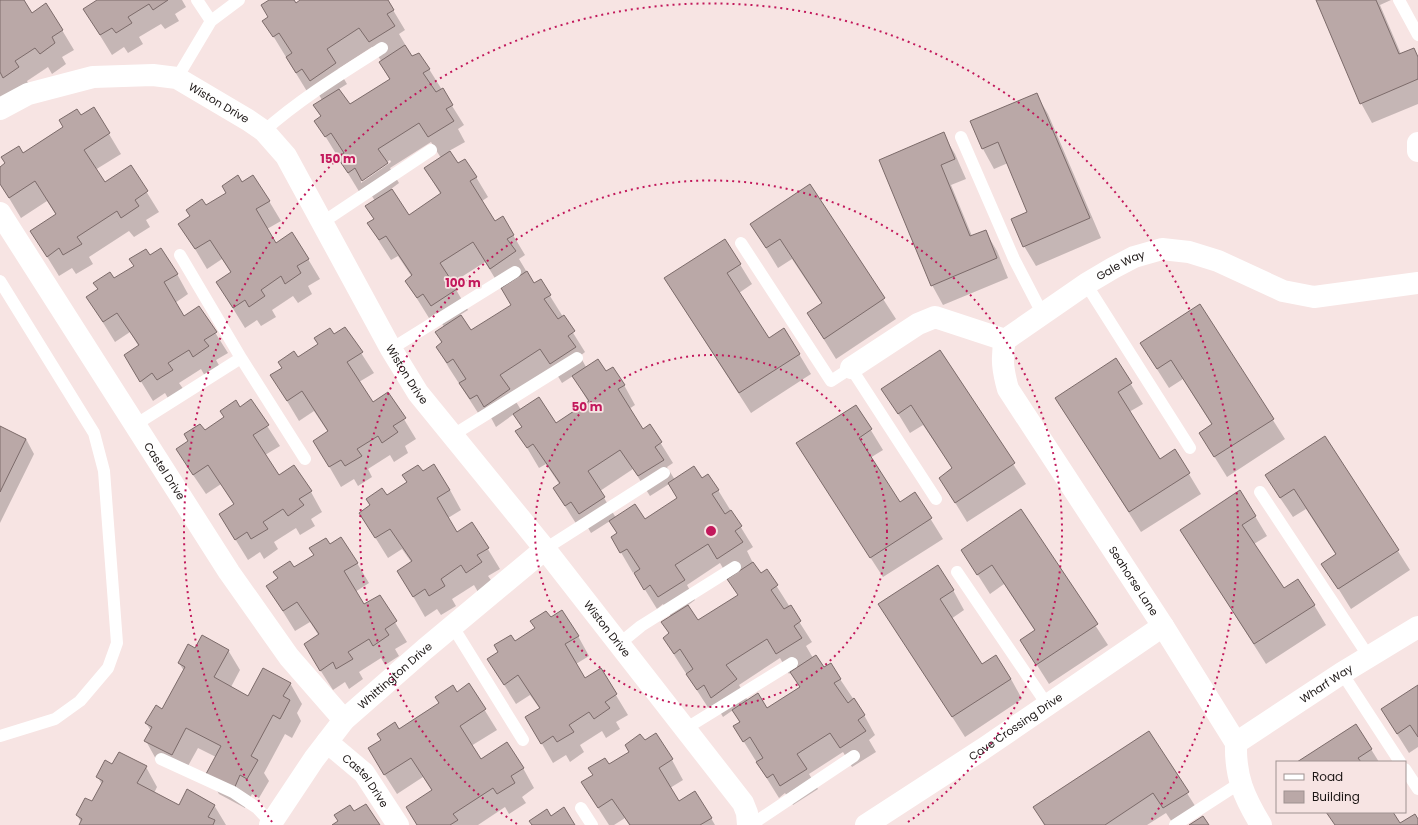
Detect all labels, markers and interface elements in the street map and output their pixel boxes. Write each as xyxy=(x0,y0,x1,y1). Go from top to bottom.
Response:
street label: Wiston Drive xyxy=(186,79,252,127)
text: 150 m xyxy=(320,150,356,167)
street label: Gale Way xyxy=(1093,246,1147,284)
text: 100 m xyxy=(445,274,481,291)
street label: Wiston Drive xyxy=(382,341,432,408)
text: 50 m xyxy=(572,398,603,415)
street label: Castel Drive xyxy=(140,439,189,503)
centre of rings xyxy=(704,524,718,538)
street label: Seahorse Lane xyxy=(1105,543,1162,619)
street label: Wiston Drive xyxy=(580,597,634,661)
street label: Whittington Drive xyxy=(354,638,436,713)
street label: Wharf Way xyxy=(1297,660,1356,707)
street label: Cove Crossing Drive xyxy=(965,689,1066,764)
street label: Castel Drive xyxy=(339,750,392,811)
legend xyxy=(1276,761,1406,813)
text: Road xyxy=(1312,768,1343,785)
text: Building xyxy=(1312,788,1360,805)

